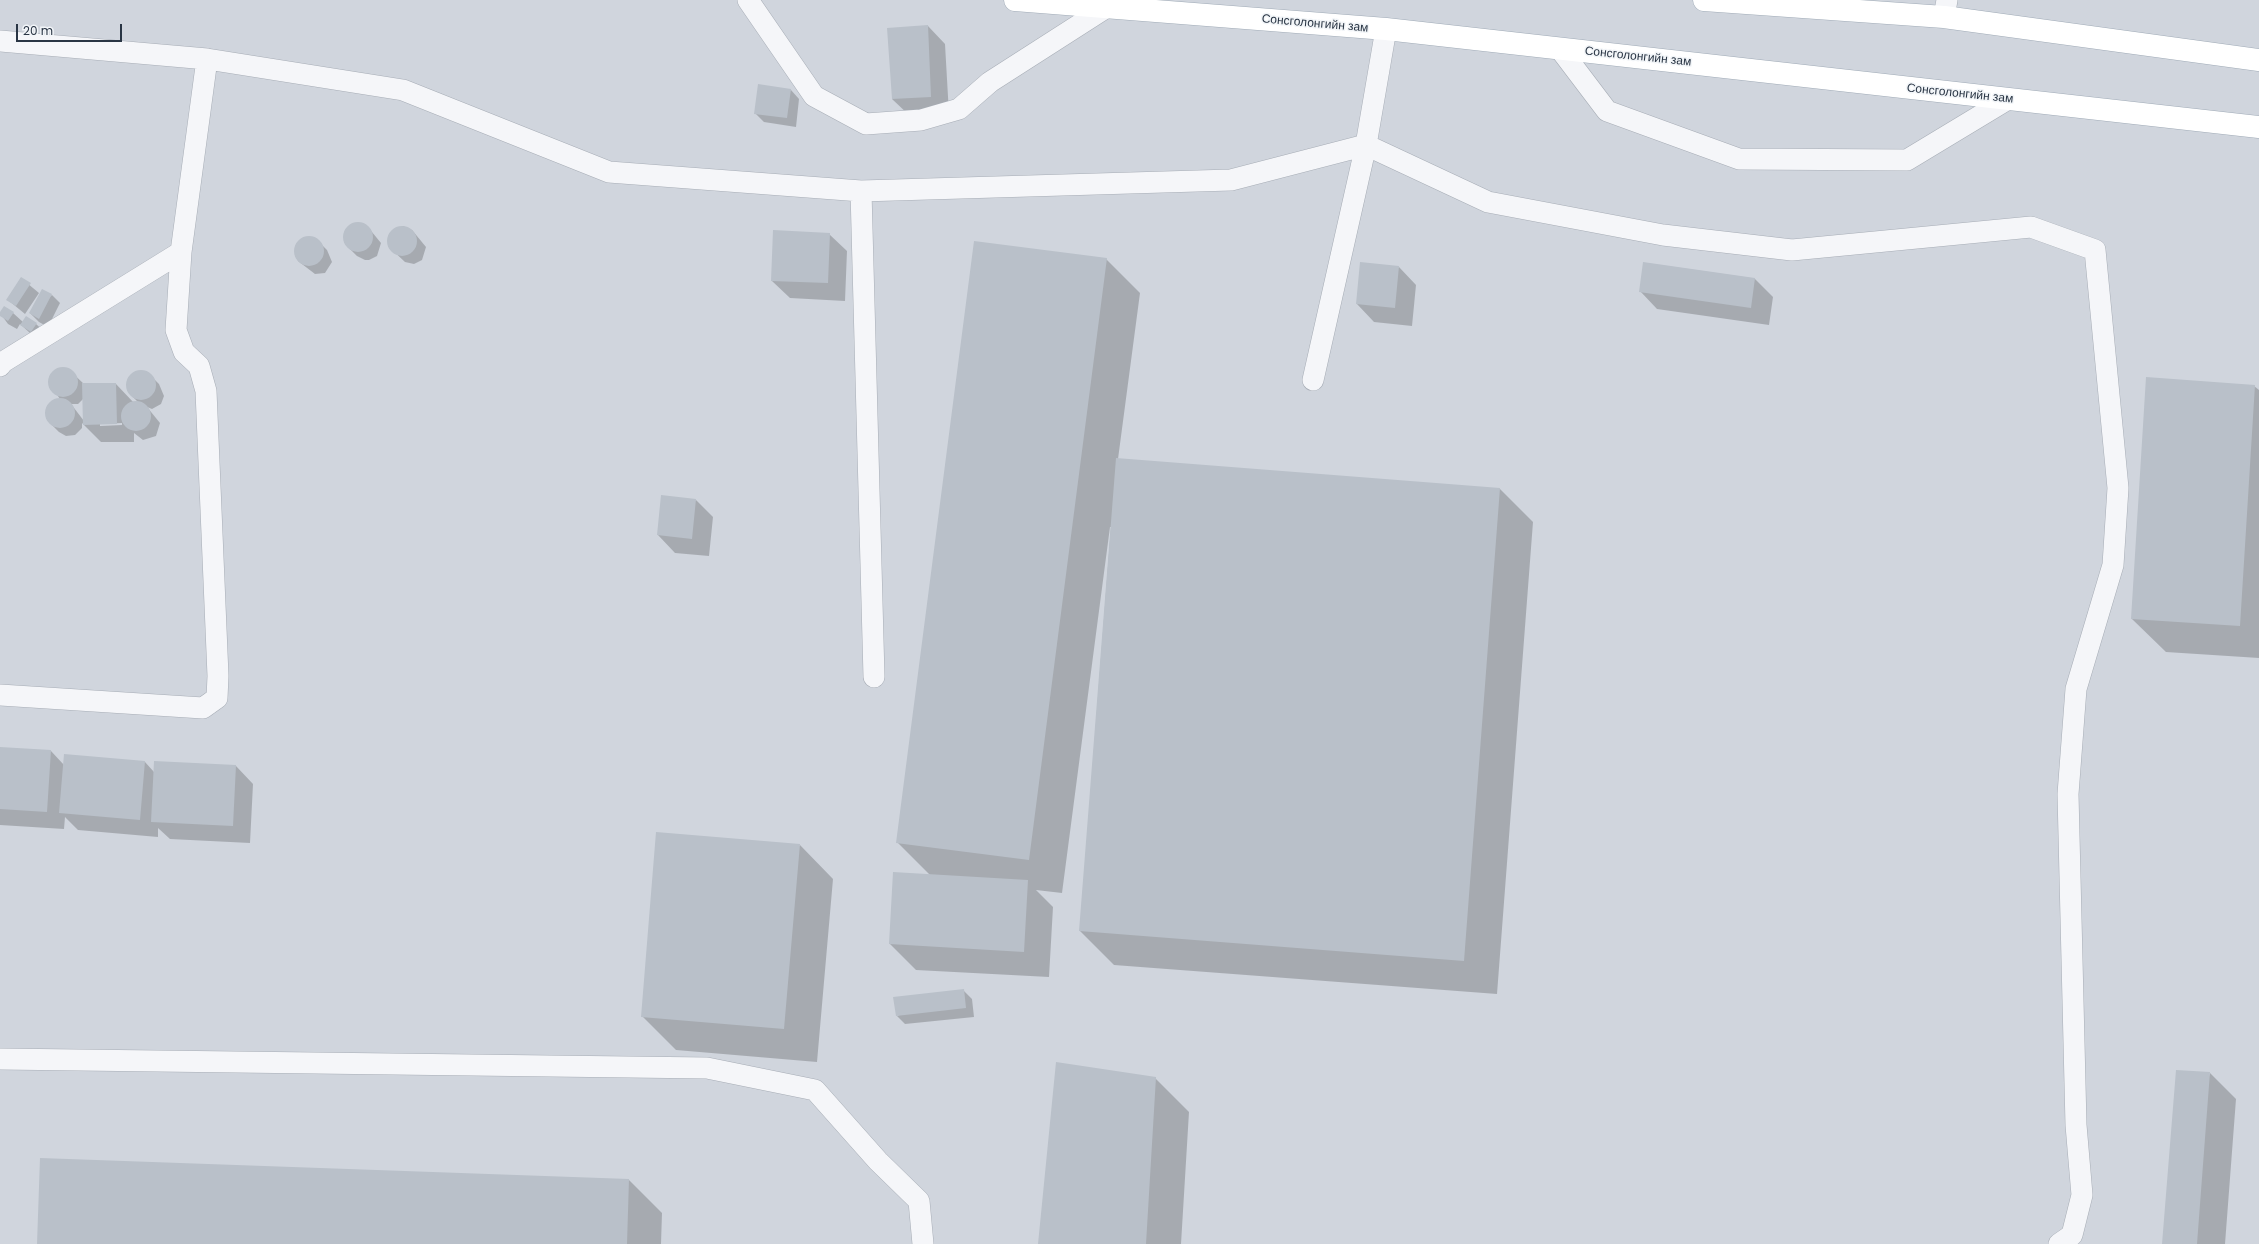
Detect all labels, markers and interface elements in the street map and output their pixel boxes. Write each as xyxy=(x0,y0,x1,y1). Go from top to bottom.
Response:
street label: Сонсголонгийн зам xyxy=(1261,12,1369,36)
scale bar xyxy=(18,16,124,42)
text: 20 m xyxy=(23,22,53,39)
street label: Сонсголонгийн зам xyxy=(1584,44,1692,70)
street label: Сонсголонгийн зам xyxy=(1906,81,2014,107)

